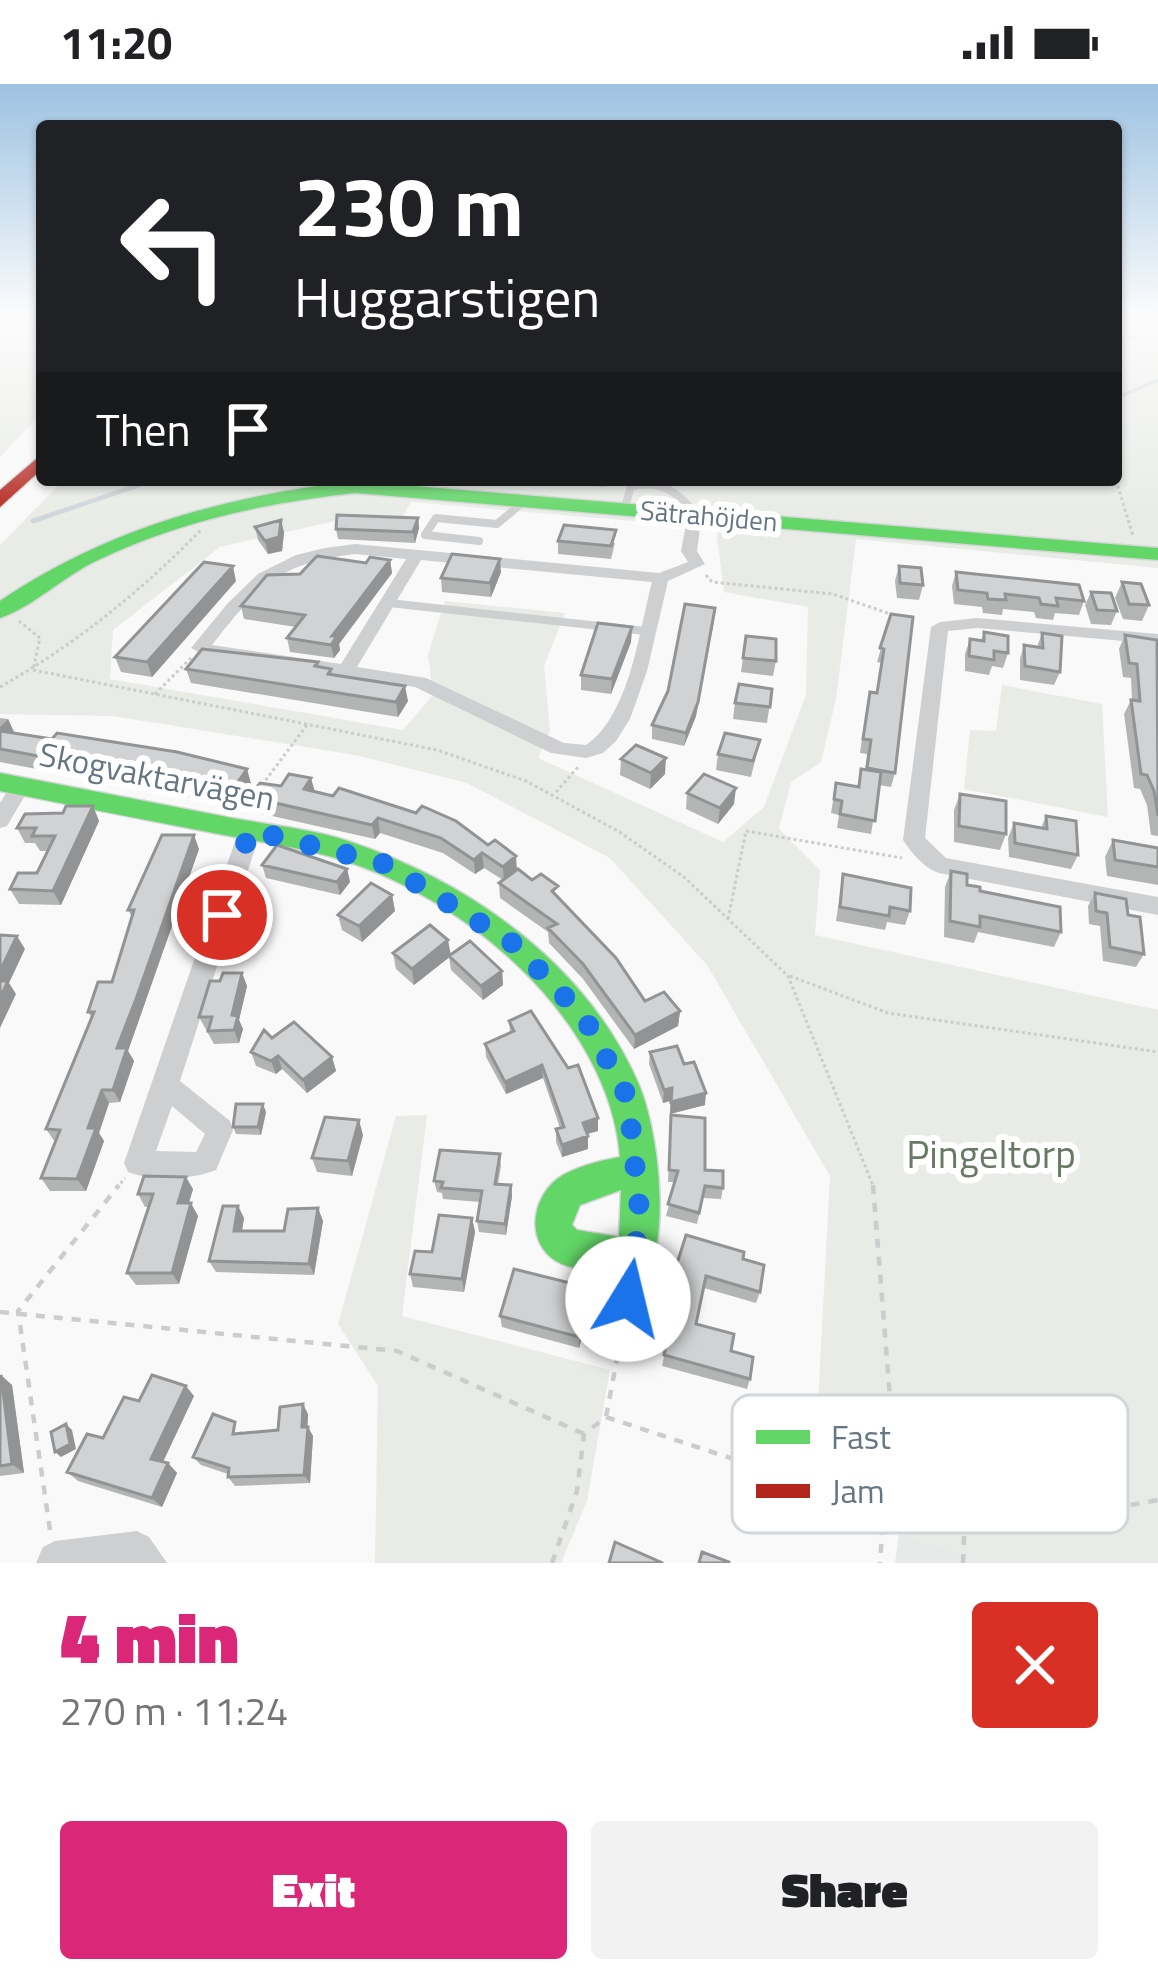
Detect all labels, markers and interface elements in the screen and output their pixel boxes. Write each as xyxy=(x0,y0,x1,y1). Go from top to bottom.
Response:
text: 11:20 xyxy=(60,8,172,76)
text: 230 m xyxy=(294,141,524,269)
icon: left xyxy=(96,168,252,324)
text: Huggarstigen xyxy=(294,256,600,338)
text: Then xyxy=(96,395,191,463)
icon: arrive xyxy=(215,396,281,462)
street label: Sätrahöjden xyxy=(639,489,779,541)
street label: Skogvaktarvägen xyxy=(35,729,279,823)
pin xyxy=(171,864,273,966)
icon: arrive xyxy=(189,882,255,948)
park label: Pingeltorp xyxy=(906,1124,1076,1183)
position arrow xyxy=(565,1236,691,1362)
legend xyxy=(732,1395,1128,1533)
text: Fast xyxy=(831,1412,891,1462)
text: Jam xyxy=(831,1466,885,1516)
text: 4 min xyxy=(60,1581,239,1691)
button: close xyxy=(972,1602,1098,1728)
text: 270 m · 11:24 xyxy=(60,1681,288,1740)
button: Exit xyxy=(60,1821,567,1959)
button: Share xyxy=(591,1821,1098,1959)

